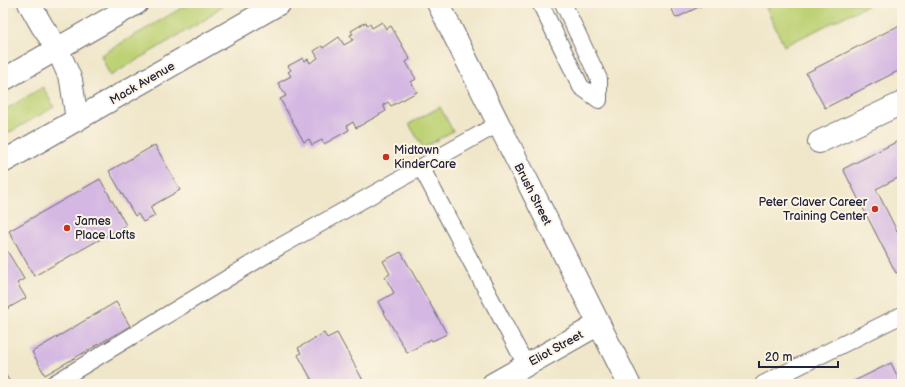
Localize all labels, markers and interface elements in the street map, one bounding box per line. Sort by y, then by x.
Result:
street label: Mack Avenue [107,59,178,108]
place label: Midtown KinderCare [394,143,456,172]
marker: Midtown KinderCare [381,152,391,162]
street label: Brush Street [510,161,555,228]
place label: Peter Claver Career Training Center [759,195,868,224]
marker: Peter Claver Career Training Center [870,204,880,214]
place label: James Place Lofts [75,214,135,243]
marker: James Place Lofts [62,223,72,233]
street label: Eliot Street [526,327,586,369]
scale bar [759,343,838,369]
text: 20 m [765,350,792,365]

